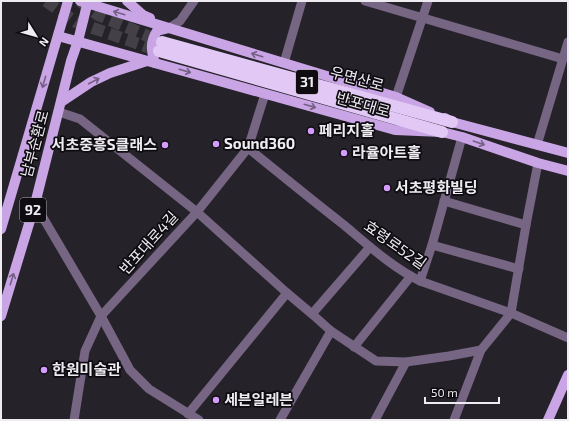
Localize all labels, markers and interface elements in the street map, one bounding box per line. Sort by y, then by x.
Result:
one-way arrow [113,9,126,16]
north arrow [16,16,56,56]
text: N [37,35,52,49]
one-way arrow [251,51,264,58]
street label: 우면산로 [328,62,386,94]
one-way arrow [178,68,191,75]
road number: 31 [296,70,318,94]
one-way arrow [40,76,48,89]
one-way arrow [88,77,100,84]
street label: 반포대로 [334,88,392,120]
one-way arrow [303,103,316,110]
street label: 남부순환로 [16,108,52,179]
place label: 페리지홀 [319,121,374,139]
marker: 페리지홀 [306,126,316,136]
place label: Sound360 [224,134,295,152]
place label: 서초중흥S클래스 [52,135,157,153]
marker: Sound360 [211,139,221,149]
marker: 서초중흥S클래스 [160,140,170,150]
one-way arrow [472,140,485,147]
place label: 라율아트홀 [352,143,421,161]
marker: 라율아트홀 [339,148,349,158]
place label: 서초평화빌딩 [395,178,478,196]
marker: 서초평화빌딩 [382,183,392,193]
road number: 92 [20,198,46,222]
street label: 반포대로4길 [115,207,181,277]
street label: 효령로52길 [361,216,430,272]
one-way arrow [9,272,16,285]
place label: 한원미술관 [52,360,121,378]
marker: 한원미술관 [39,365,49,375]
scale bar [425,379,499,405]
text: 50 m [431,385,458,399]
place label: 세븐일레븐 [224,390,293,408]
marker: 세븐일레븐 [211,395,221,405]

